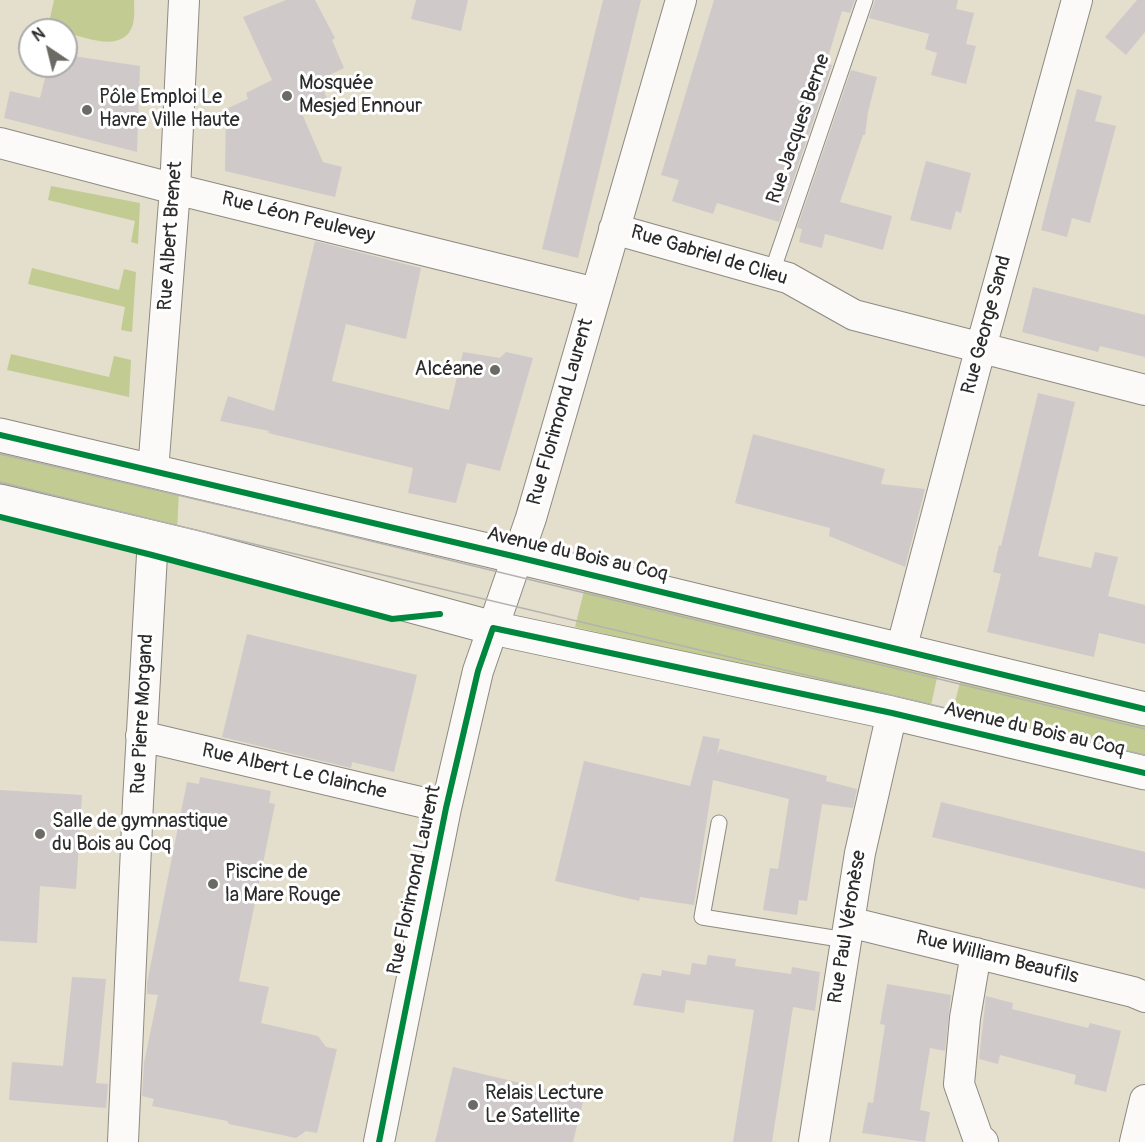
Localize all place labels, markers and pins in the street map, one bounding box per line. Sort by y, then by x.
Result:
place label: Mosquée Mesjed Ennour [299,72,422,119]
place label: Pôle Emploi Le Havre Ville Haute [99,86,240,133]
marker: Mosquée Mesjed Ennour [280,89,294,103]
marker: Pôle Emploi Le Havre Ville Haute [80,103,94,117]
place label: Alcéane [415,358,483,382]
marker: Alcéane [488,363,502,377]
place label: Salle de gymnastique du Bois au Coq [52,810,228,857]
marker: Salle de gymnastique du Bois au Coq [33,827,47,841]
place label: Piscine de la Mare Rouge [225,861,340,908]
marker: Piscine de la Mare Rouge [206,877,220,891]
place label: Relais Lecture Le Satellite [485,1082,603,1129]
marker: Relais Lecture Le Satellite [466,1098,480,1112]

